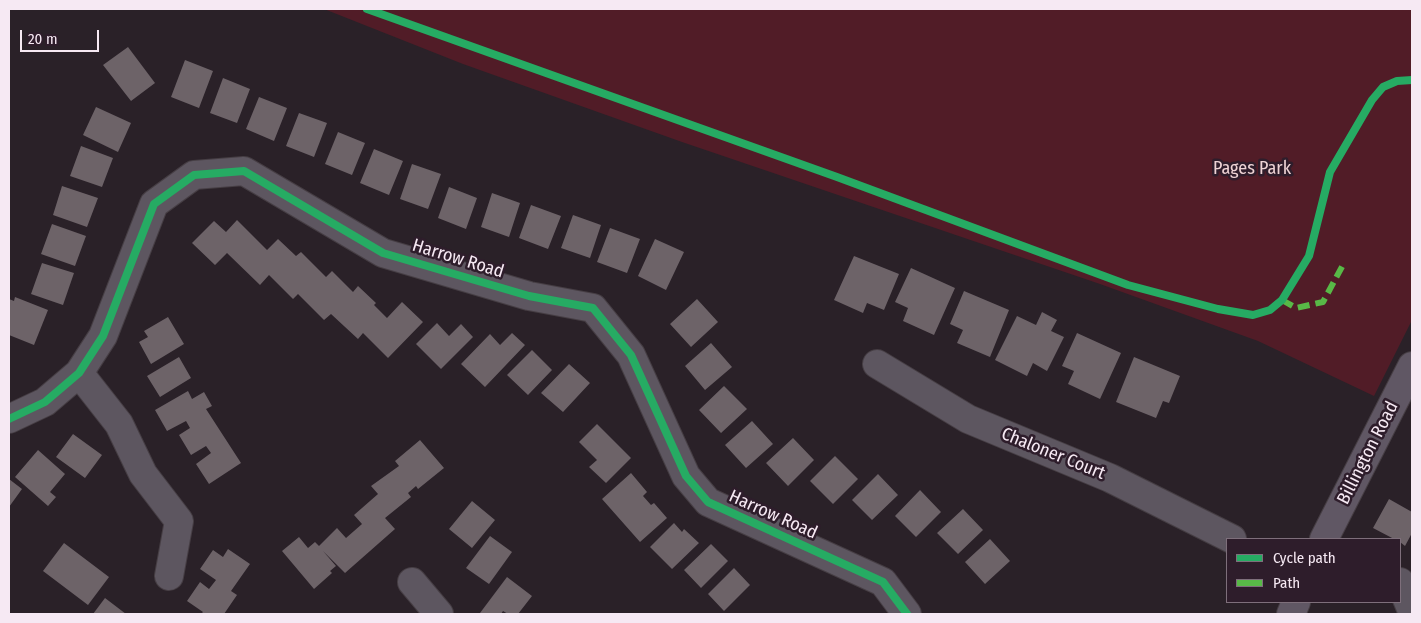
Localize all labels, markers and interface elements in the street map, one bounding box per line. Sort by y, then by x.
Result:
scale bar [22,20,101,52]
text: 20 m [28,30,58,48]
park label: Pages Park [1213,158,1291,180]
street label: Harrow Road [410,235,506,283]
street label: Billington Road [1333,398,1403,508]
street label: Chaloner Court [998,423,1108,485]
street label: Harrow Road [725,486,821,544]
legend [1226,538,1401,603]
text: Cycle path [1273,549,1336,567]
text: Path [1273,574,1300,592]

